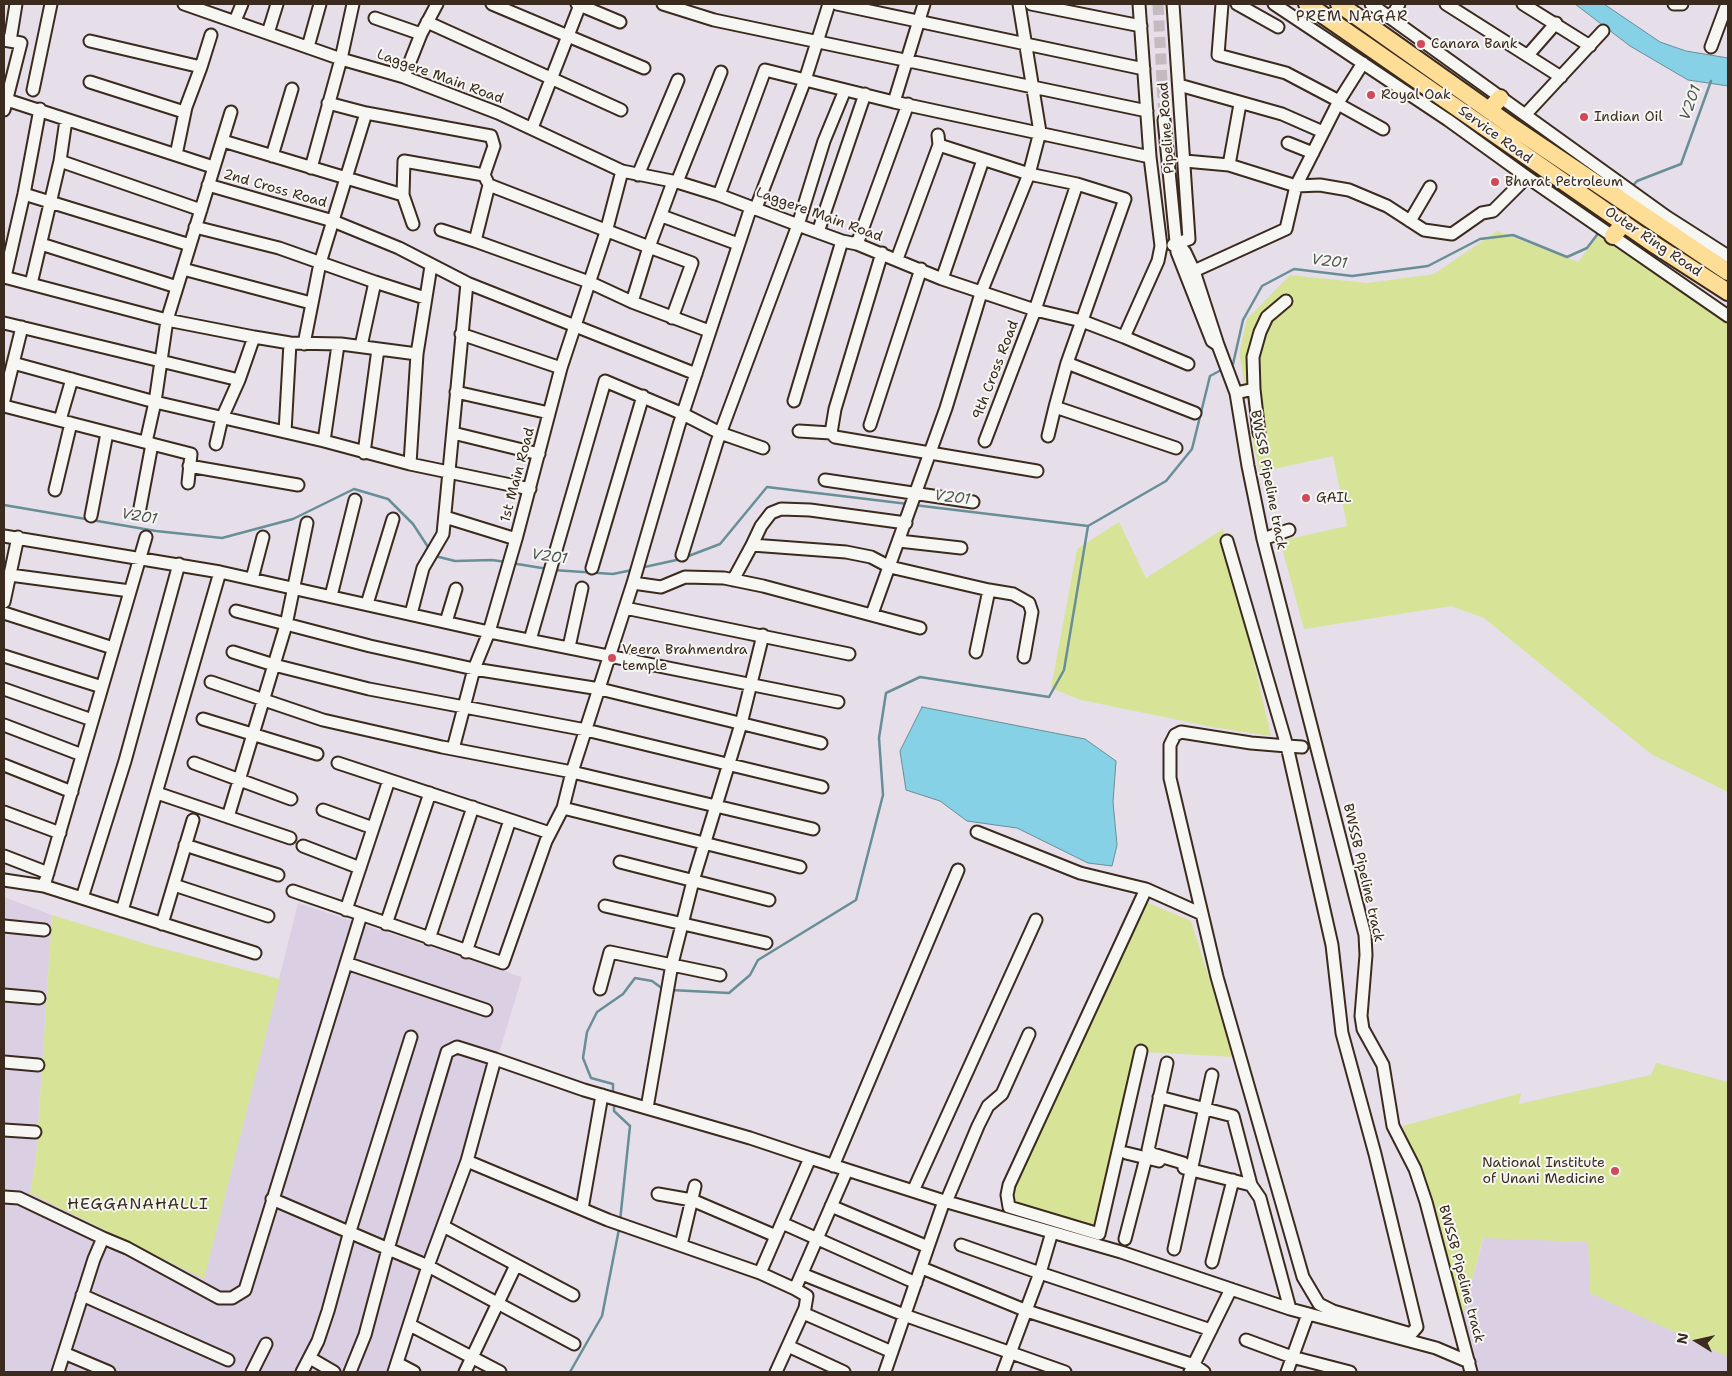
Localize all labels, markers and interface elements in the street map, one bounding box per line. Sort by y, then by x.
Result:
district label: PREM NAGAR [1295,8,1409,26]
place label: Canara Bank [1431,36,1518,52]
marker: Canara Bank [1415,38,1427,50]
street label: Laggere Main Road [374,46,506,108]
street label: Pipeline Road [1155,82,1179,174]
water label: V201 [1676,83,1706,123]
place label: Royal Oak [1381,87,1451,103]
marker: Royal Oak [1365,89,1377,101]
street label: Service Road [1455,102,1535,168]
place label: Indian Oil [1594,109,1663,125]
marker: Indian Oil [1578,111,1590,123]
street label: 2nd Cross Road [221,166,329,212]
place label: Bharat Petroleum [1505,174,1623,190]
marker: Bharat Petroleum [1489,176,1501,188]
street label: Laggere Main Road [753,184,885,246]
street label: Outer Ring Road [1601,203,1705,281]
water label: V201 [1310,251,1348,273]
street label: 9th Cross Road [969,318,1023,422]
street label: BWSSB Pipeline track [1246,409,1290,551]
street label: 1st Main Road [497,426,539,524]
water label: V201 [933,487,971,509]
place label: GAIL [1316,490,1352,506]
marker: GAIL [1300,492,1312,504]
water label: V201 [120,505,158,529]
water label: V201 [530,546,568,568]
place label: Veera Brahmendra temple [622,642,748,674]
marker: Veera Brahmendra temple [606,652,618,664]
street label: BWSSB Pipeline track [1339,802,1387,944]
place label: National Institute of Unani Medicine [1482,1155,1605,1188]
marker: National Institute of Unani Medicine [1609,1165,1621,1177]
district label: HEGGANAHALLI [66,1195,210,1215]
street label: BWSSB Pipeline track [1435,1203,1487,1345]
north arrow [1672,1316,1722,1366]
text: N [1672,1331,1692,1345]

